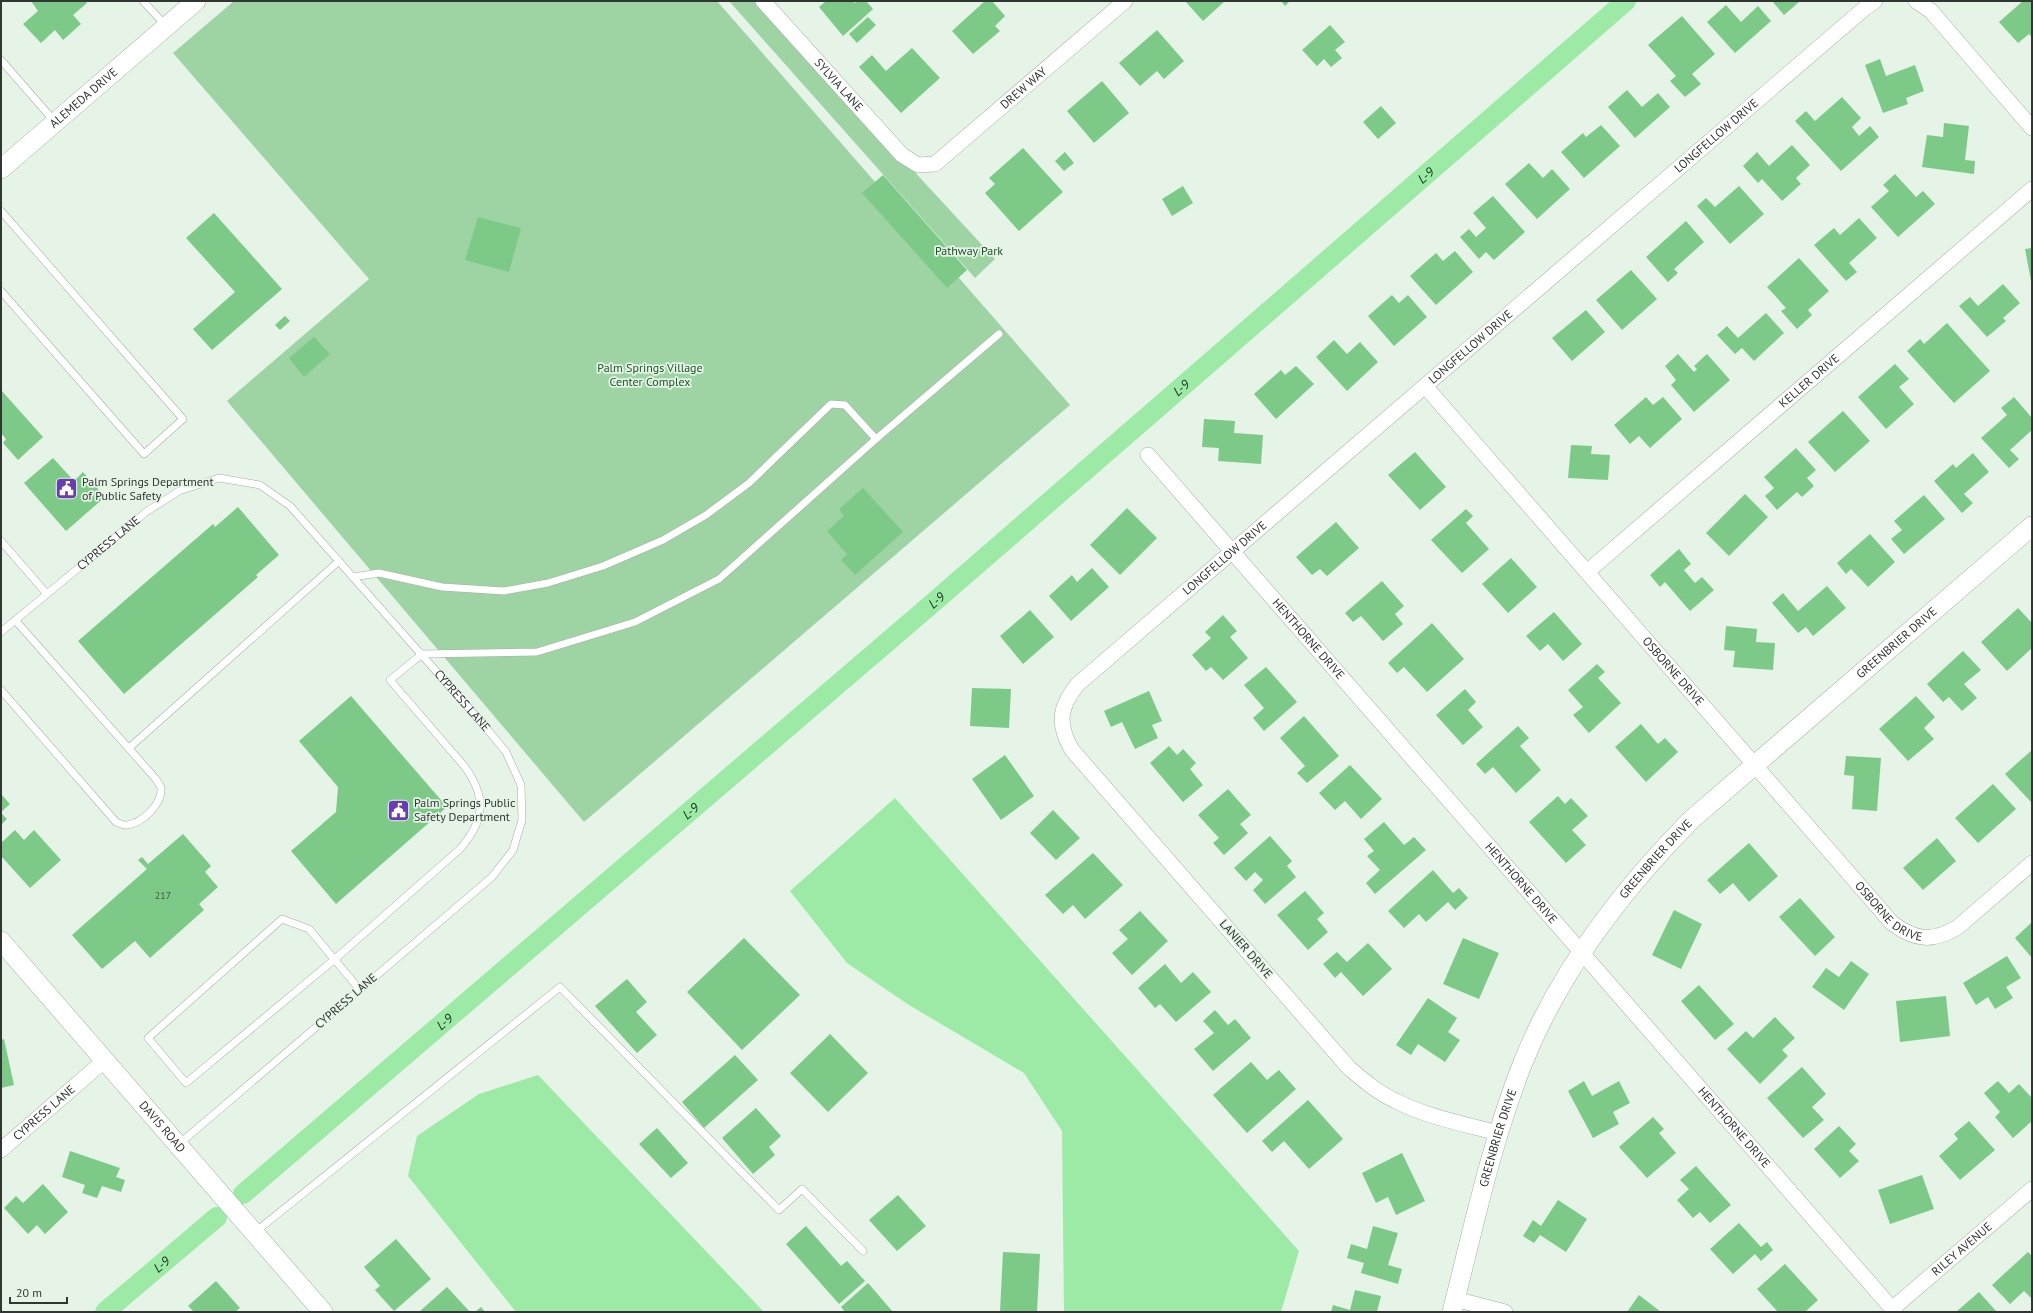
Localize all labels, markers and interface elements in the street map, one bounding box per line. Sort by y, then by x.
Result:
street label: SYLVIA LANE [811,55,867,114]
street label: DREW WAY [997,63,1050,112]
street label: ALEMEDA DRIVE [46,64,120,131]
street label: LONGFELLOW DRIVE [1671,95,1761,176]
water label: L-9 [1414,163,1438,187]
park label: Pathway Park [935,243,1003,258]
street label: LONGFELLOW DRIVE [1425,306,1515,387]
street label: KELLER DRIVE [1776,350,1842,411]
park label: Palm Springs Village Center Complex [597,360,703,389]
water label: L-9 [1169,376,1193,400]
place label: Palm Springs Department of Public Safety [82,474,214,503]
public building icon: Palm Springs Department of Public Safety [53,476,79,502]
street label: CYPRESS LANE [74,512,143,573]
street label: LONGFELLOW DRIVE [1179,517,1269,598]
water label: L-9 [925,588,949,612]
street label: HENTHORNE DRIVE [1269,595,1348,682]
street label: GREENBRIER DRIVE [1853,604,1940,681]
street label: OSBORNE DRIVE [1639,633,1707,708]
street label: CYPRESS LANE [431,666,494,734]
place label: Palm Springs Public Safety Department [414,795,516,824]
public building icon: Palm Springs Public Safety Department [385,797,411,823]
water label: L-9 [679,799,703,823]
street label: GREENBRIER DRIVE [1616,816,1695,901]
street label: HENTHORNE DRIVE [1482,839,1561,926]
street label: OSBORNE DRIVE [1852,878,1924,944]
house number: 217 [155,889,171,902]
street label: LANIER DRIVE [1217,916,1276,981]
street label: CYPRESS LANE [312,970,380,1032]
water label: L-9 [433,1010,457,1034]
street label: CYPRESS LANE [10,1081,78,1143]
street label: HENTHORNE DRIVE [1695,1084,1774,1171]
street label: GREENBRIER DRIVE [1476,1087,1519,1188]
street label: DAVIS ROAD [136,1098,189,1155]
street label: RILEY AVENUE [1928,1219,1995,1279]
water label: L-9 [150,1252,174,1276]
scale bar [10,1279,67,1305]
text: 20 m [16,1285,42,1300]

